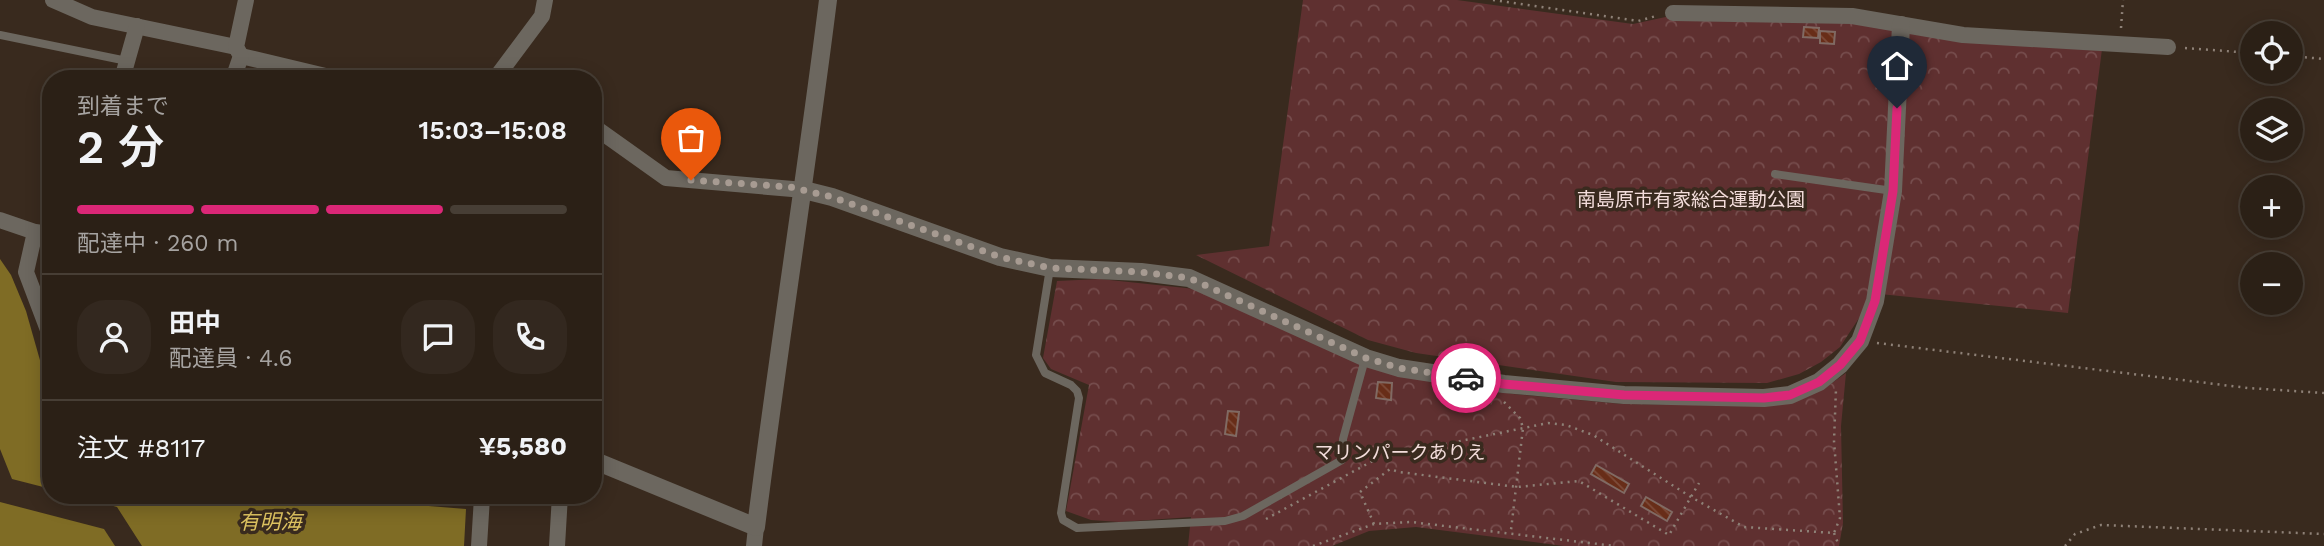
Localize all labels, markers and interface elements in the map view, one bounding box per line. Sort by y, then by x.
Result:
map controls [2240,21,2303,315]
button: locate [2240,21,2303,84]
pin [1867,36,1927,108]
icon: home [1878,47,1916,85]
text: 到着まで [77,93,169,120]
button: layers [2240,98,2303,161]
pin [661,108,721,180]
text: 15:03–15:08 [419,115,567,145]
icon: bag [672,119,710,157]
text: 2 分 [77,120,164,174]
button: + [2240,175,2303,238]
park label: 南島原市有家総合運動公園 [1577,188,1805,211]
text: 配達中 · 260 m [77,230,238,257]
button: − [2240,252,2303,315]
button: person [77,300,151,374]
button: chat [401,300,475,374]
button: phone [493,300,567,374]
text: 田中 [169,308,221,338]
courier [1431,343,1501,413]
text: 配達員 · 4.6 [169,345,292,372]
icon: car [1447,359,1485,397]
text: ¥5,580 [479,431,567,461]
text: 注文 #8117 [77,433,205,463]
park label: マリンパークありえ [1314,441,1486,464]
water label: 有明海 [239,509,304,534]

